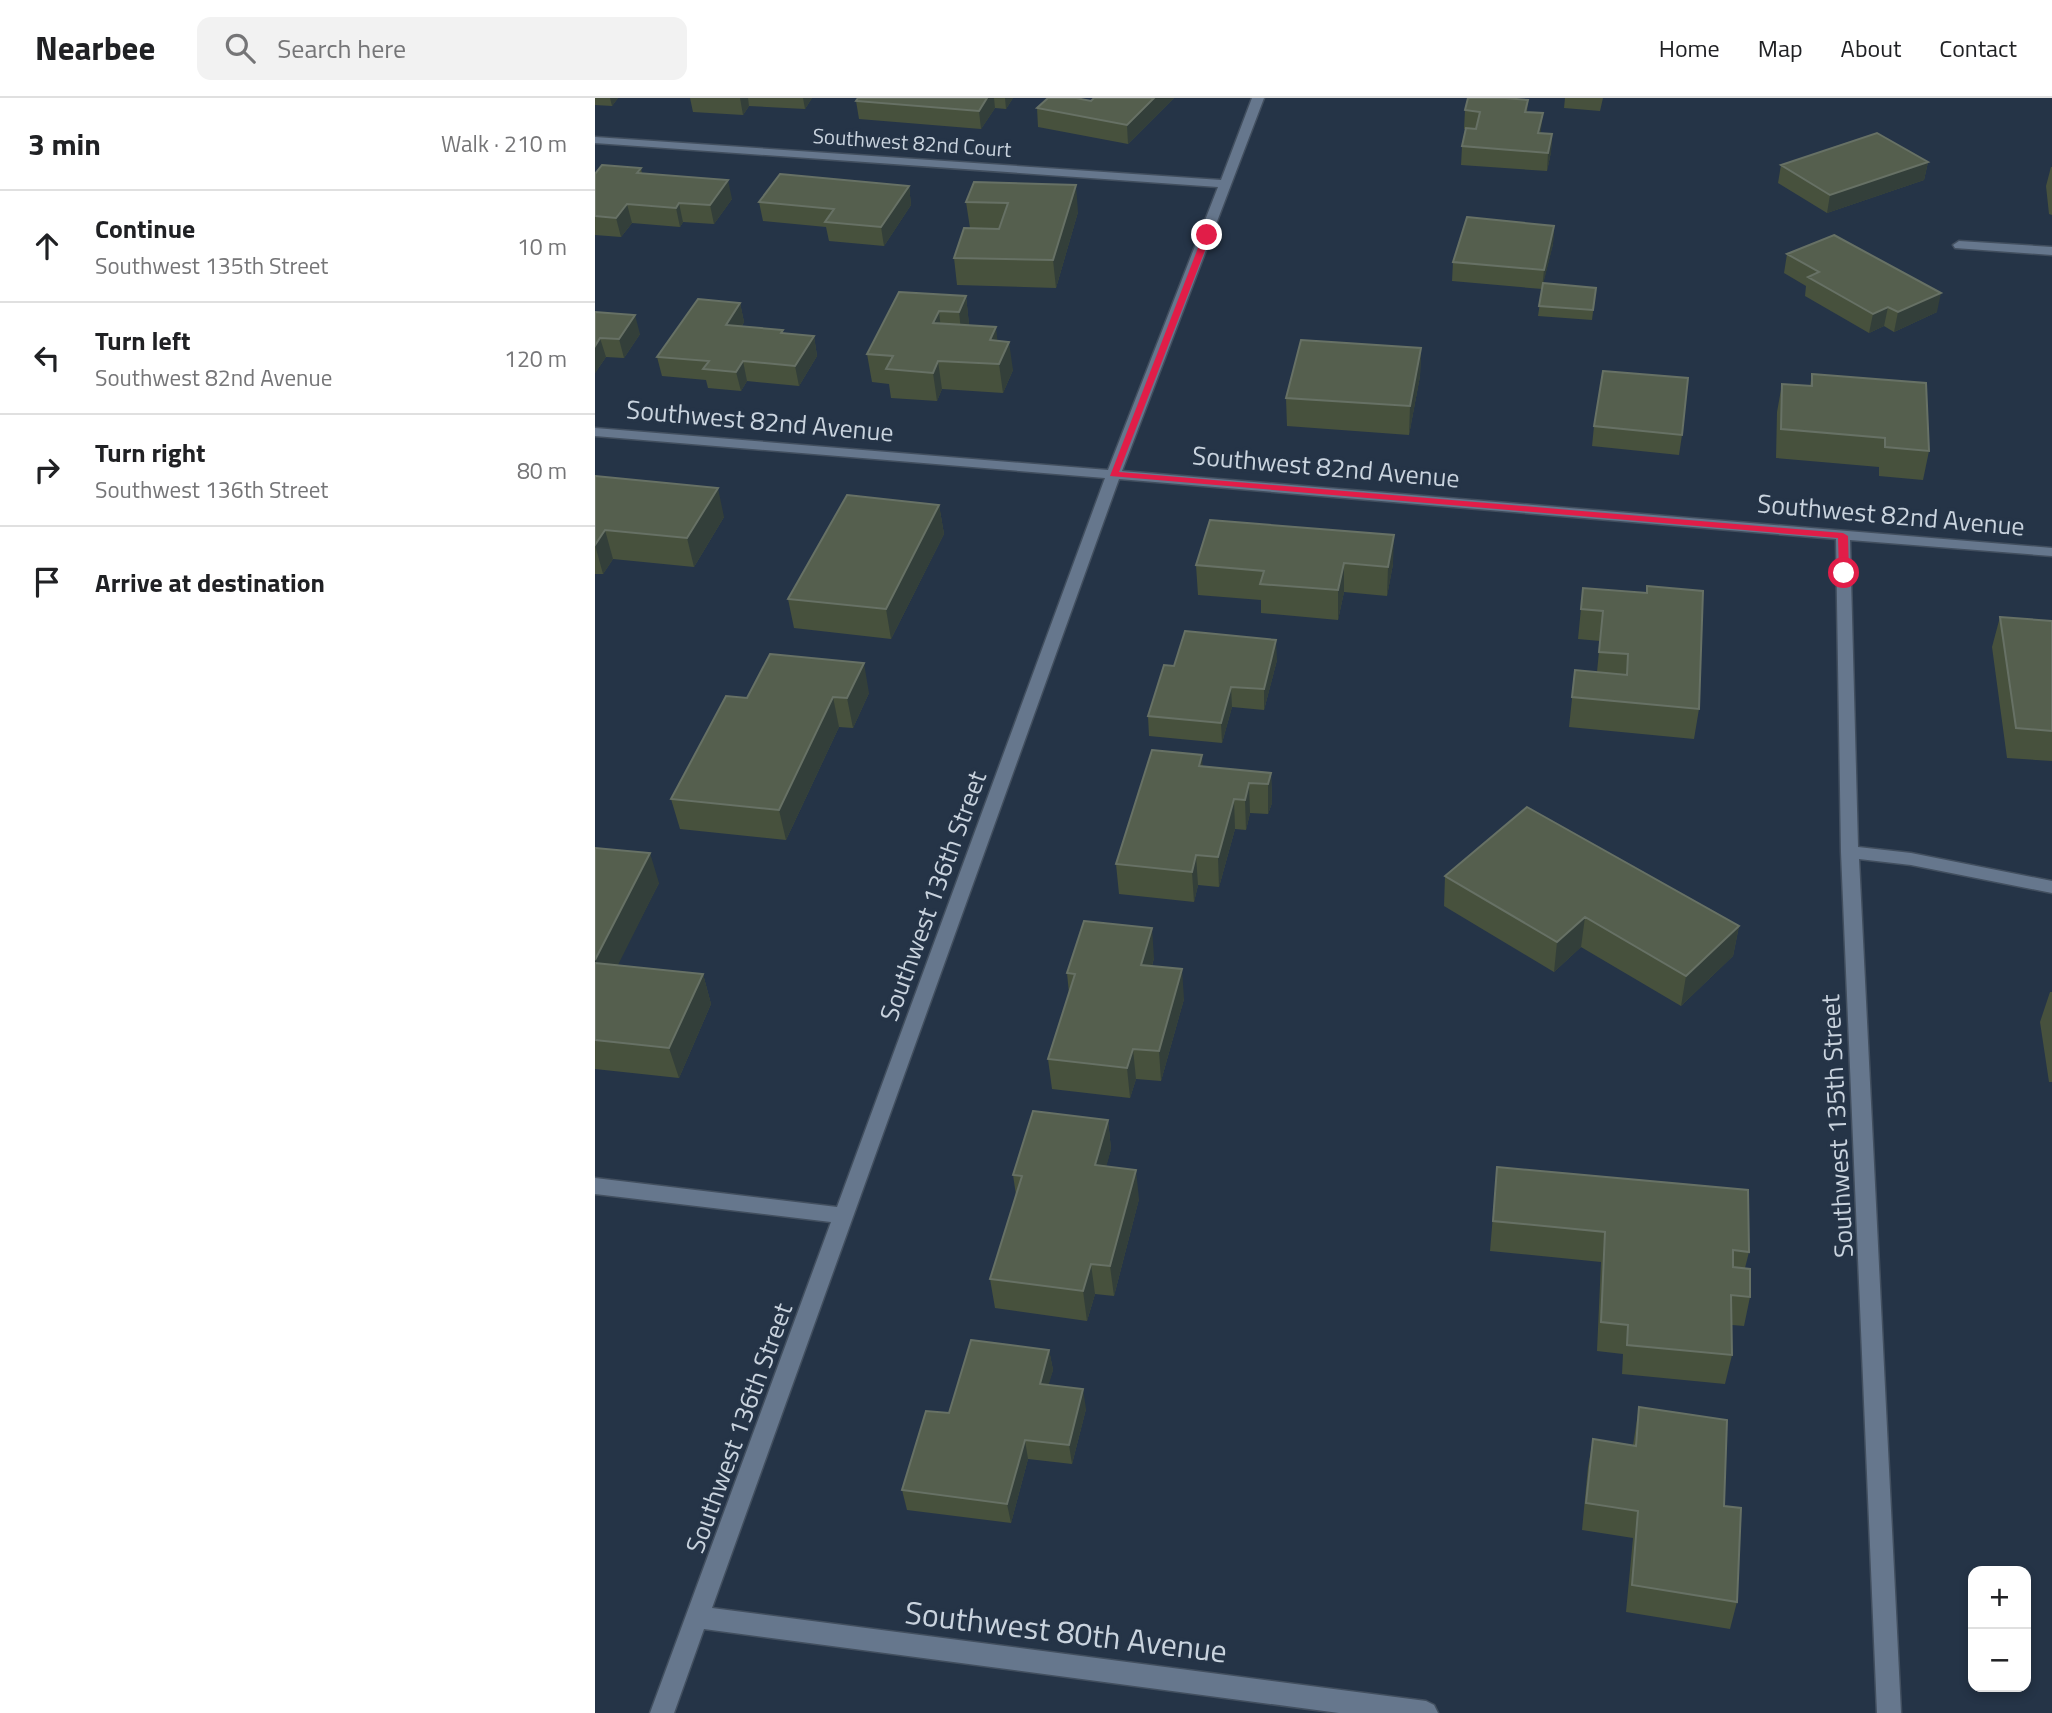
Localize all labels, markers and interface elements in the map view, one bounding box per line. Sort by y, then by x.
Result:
search box [197,17,687,80]
text: Nearbee [35,23,155,73]
icon: search [221,29,259,67]
text: Search here [277,29,406,68]
text: Home [1659,30,1720,66]
text: Map [1758,30,1803,66]
text: About [1841,30,1901,66]
text: Contact [1939,30,2017,66]
street label: Southwest 82nd Court [812,119,1013,165]
text: 3 min [28,121,101,167]
text: Walk · 210 m [441,126,567,161]
text: Continue [95,209,195,248]
route end [1191,219,1222,250]
icon: ahead [28,227,66,265]
text: 10 m [517,229,567,264]
text: Southwest 135th Street [95,248,328,283]
text: Turn left [95,321,190,360]
icon: left [28,339,66,377]
text: 120 m [504,341,567,376]
text: Southwest 82nd Avenue [95,360,332,395]
street label: Southwest 82nd Avenue [625,389,895,452]
text: Turn right [95,433,206,472]
street label: Southwest 82nd Avenue [1191,435,1461,498]
icon: right [28,451,66,489]
text: 80 m [517,453,567,488]
text: Southwest 136th Street [95,472,328,507]
street label: Southwest 82nd Avenue [1756,483,2026,546]
route start [1828,557,1859,588]
icon: arrive [28,563,66,601]
text: Arrive at destination [95,563,325,602]
street label: Southwest 136th Street [869,765,996,1026]
street label: Southwest 135th Street [1810,993,1863,1259]
street label: Southwest 136th Street [675,1297,802,1558]
map controls [1968,1566,2031,1692]
button: + [1968,1566,2031,1629]
street label: Southwest 80th Avenue [902,1587,1230,1675]
button: − [1968,1629,2031,1692]

